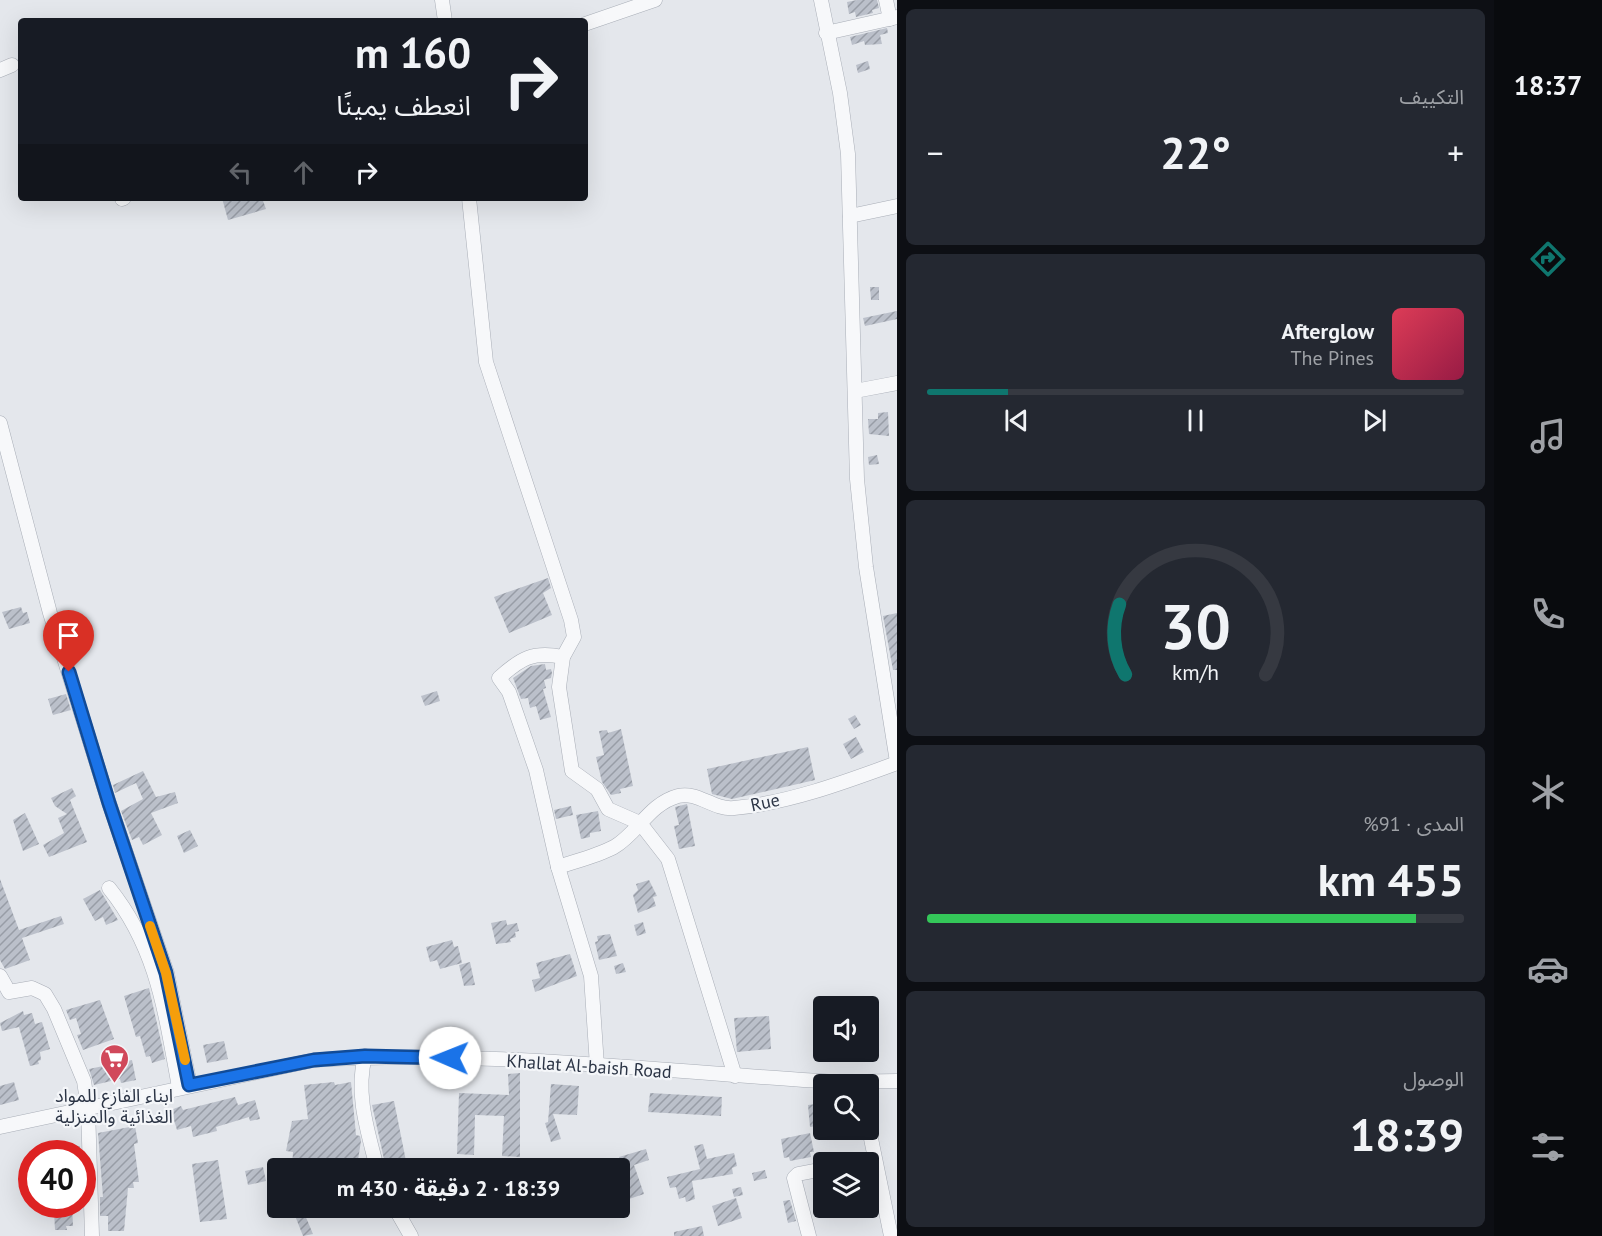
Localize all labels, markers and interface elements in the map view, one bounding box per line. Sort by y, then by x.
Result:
text: 160 m [355,25,471,80]
icon: right [492,42,570,120]
text: 18:37 [1514,68,1582,102]
text: التكييف [1400,84,1464,110]
text: انعطف يمينًا [336,88,471,122]
text: 22° [1160,123,1231,181]
text: − [927,131,944,174]
text: + [1447,131,1464,174]
icon: left [224,156,257,189]
icon: ahead [287,156,320,189]
icon: right [350,156,383,189]
icon: directions [1527,238,1569,280]
text: Afterglow [1282,317,1374,345]
text: The Pines [1290,345,1374,371]
icon: previous [1000,404,1033,437]
icon: pause [1179,404,1212,437]
icon: next [1358,404,1391,437]
icon: music [1527,415,1569,457]
text: 30 [1160,585,1231,666]
icon: phone [1527,593,1569,635]
pin [43,610,94,672]
icon: arrive [52,619,85,652]
text: km/h [1172,658,1219,686]
icon: climate [1527,771,1569,813]
street label: Rue [748,788,782,816]
text: المدى · 91% [1363,811,1464,837]
text: 455 km [1318,850,1464,908]
icon: car [1527,948,1569,990]
map controls [813,996,879,1218]
button: sound [813,996,879,1062]
position arrow [418,1026,482,1090]
supermarket icon: ابناء الفازع للمواد الغذائية والمنزلية [98,1042,130,1084]
street label: Khallat Al-baish Road [506,1049,672,1083]
text: الوصول [1403,1066,1464,1092]
button: search [813,1074,879,1140]
place label: ابناء الفازع للمواد الغذائية والمنزلية [55,1084,173,1128]
text: 18:39 [1350,1105,1464,1163]
icon: filters [1527,1126,1569,1168]
speed limit sign: 40 [18,1140,96,1218]
button: layers [813,1152,879,1218]
text: 18:39 · 2 دقيقة · 430 m [337,1174,560,1202]

